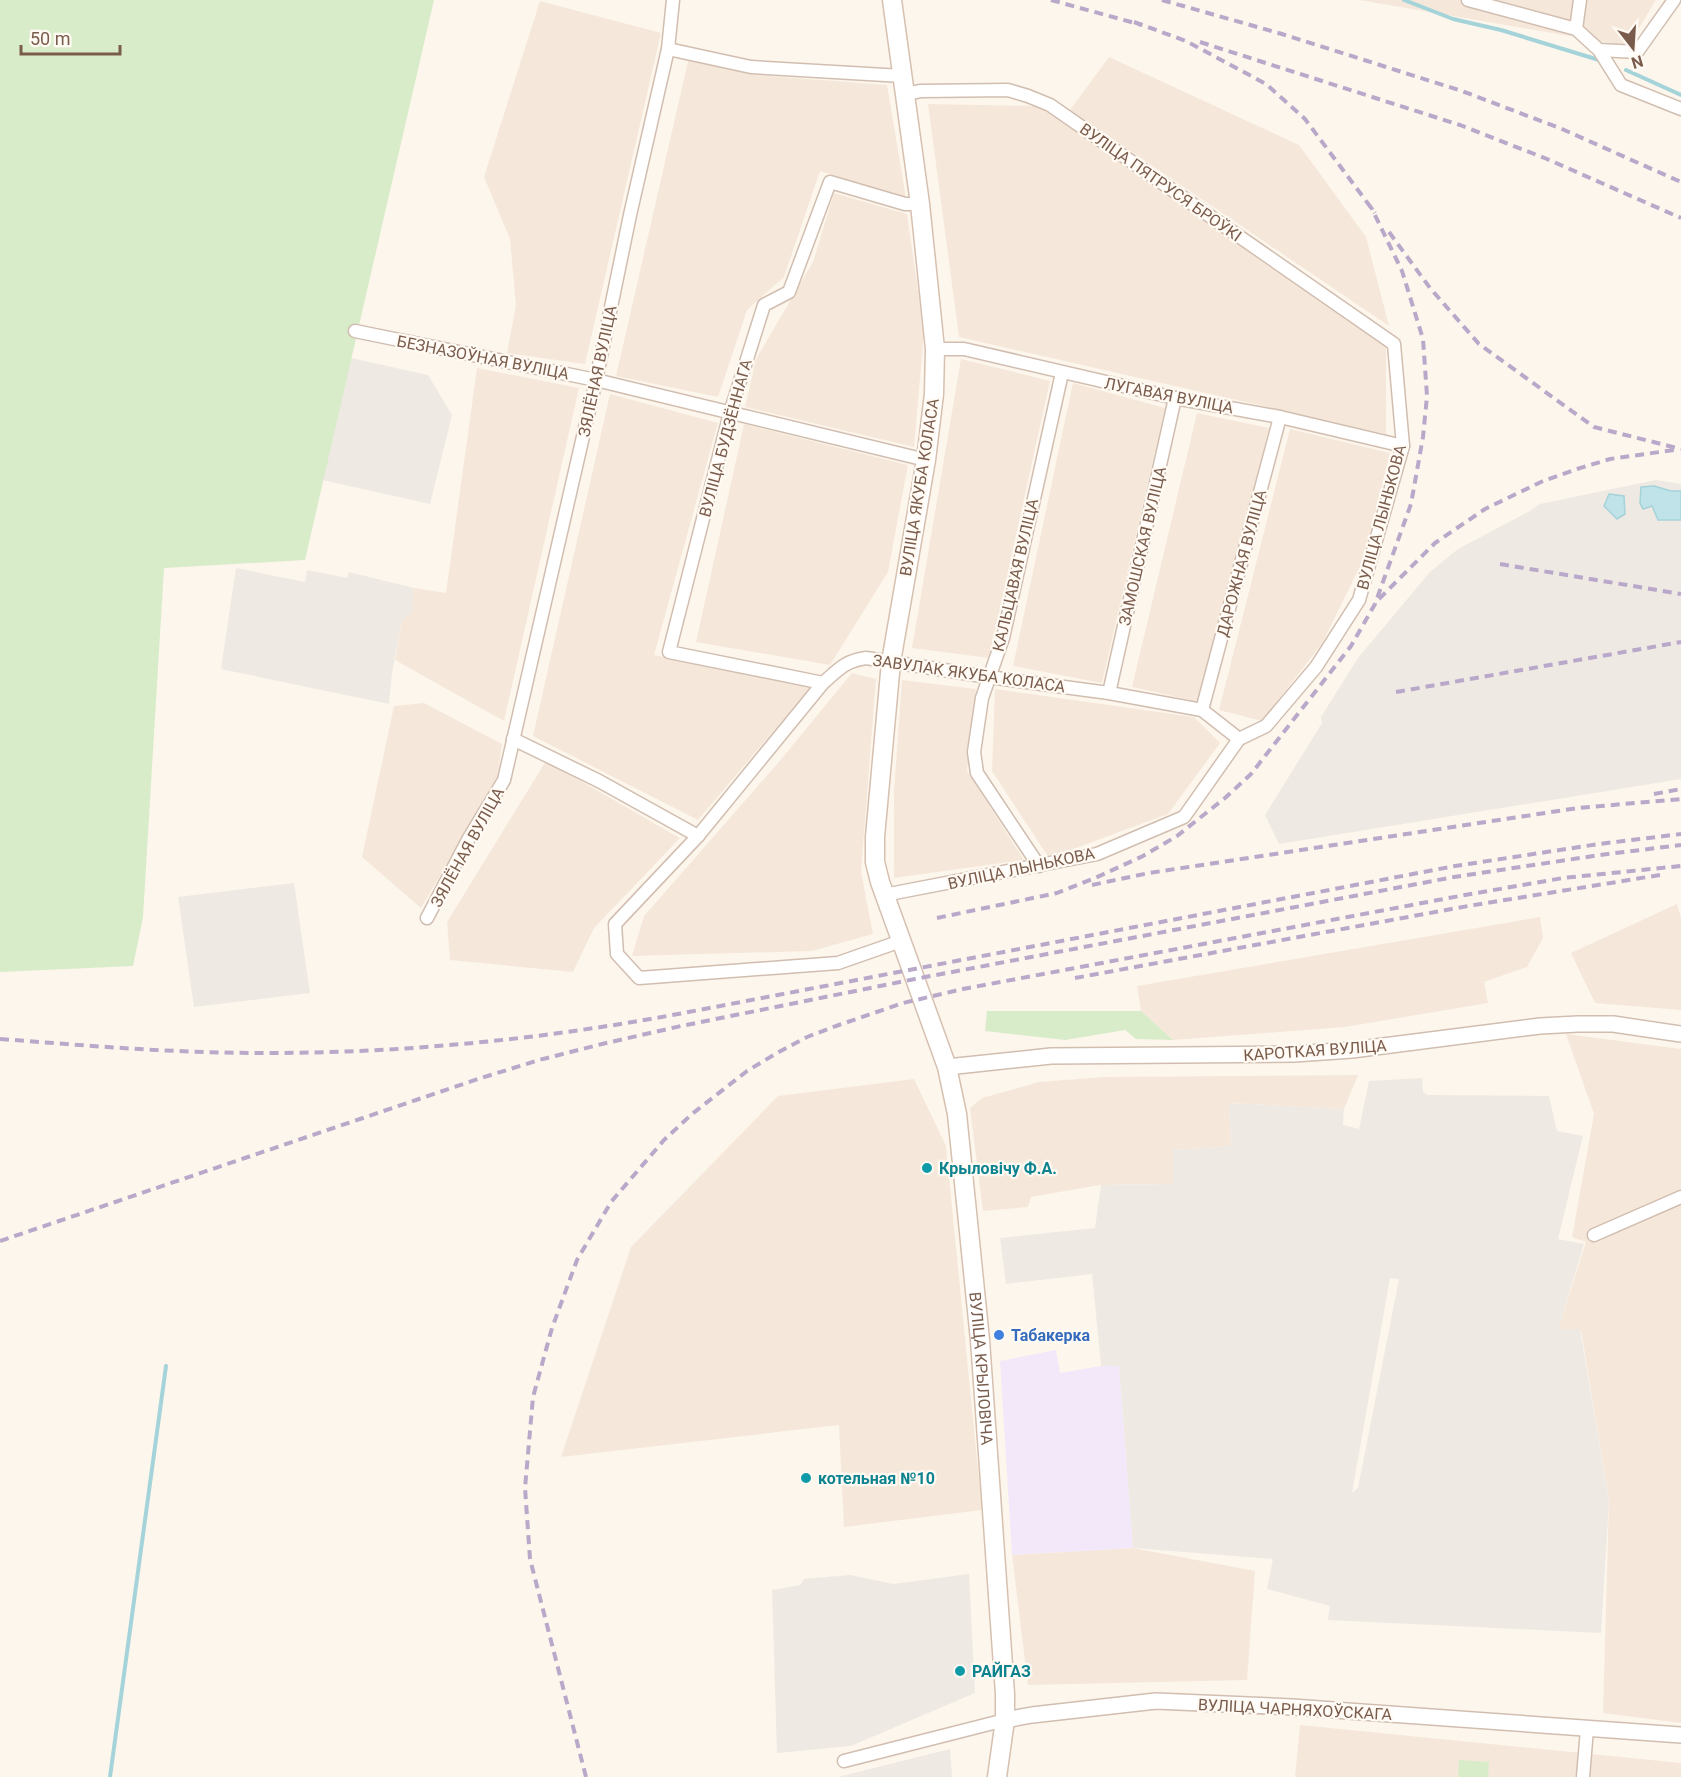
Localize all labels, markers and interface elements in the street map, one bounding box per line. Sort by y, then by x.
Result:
scale bar [21,18,120,56]
north arrow [1603,18,1663,78]
text: 50 m [30,28,70,49]
text: N [1629,51,1645,73]
street label: ВУЛІЦА ПЯТРУСЯ БРОЎКІ [1076,119,1245,246]
street label: ЗЯЛЁНАЯ ВУЛІЦА [574,303,621,438]
street label: БЕЗНАЗОЎНАЯ ВУЛІЦА [395,331,571,384]
street label: ВУЛІЦА БУДЗЁННАГА [695,357,756,519]
street label: ЛУГАВАЯ ВУЛІЦА [1103,374,1236,417]
street label: ВУЛІЦА ЯКУБА КОЛАСА [896,396,943,577]
street label: ВУЛІЦА ЛЫНЬКОВА [1353,442,1410,592]
street label: ЗАМОШСКАЯ ВУЛІЦА [1115,464,1170,628]
street label: ДАРОЖНАЯ ВУЛІЦА [1213,487,1270,639]
street label: КАЛЬЦАВАЯ ВУЛІЦА [989,496,1042,654]
street label: ЗАВУЛАК ЯКУБА КОЛАСА [871,651,1067,696]
street label: ЗЯЛЁНАЯ ВУЛІЦА [427,784,508,910]
street label: ВУЛІЦА ЛЫНЬКОВА [946,844,1097,893]
street label: КАРОТКАЯ ВУЛІЦА [1243,1036,1388,1065]
place label: Крыловічу Ф.А. [939,1159,1057,1178]
marker: Крыловічу Ф.А. [920,1161,934,1175]
street label: ВУЛІЦА КРЫЛОВІЧА [965,1291,996,1446]
place label: Табакерка [1011,1326,1091,1345]
marker: Табакерка [992,1328,1006,1342]
place label: котельная №10 [818,1469,935,1488]
marker: котельная №10 [799,1471,813,1485]
place label: РАЙГАЗ [972,1661,1031,1681]
marker: РАЙГАЗ [953,1664,967,1678]
street label: ВУЛІЦА ЧАРНЯХОЎСКАГА [1197,1695,1393,1724]

